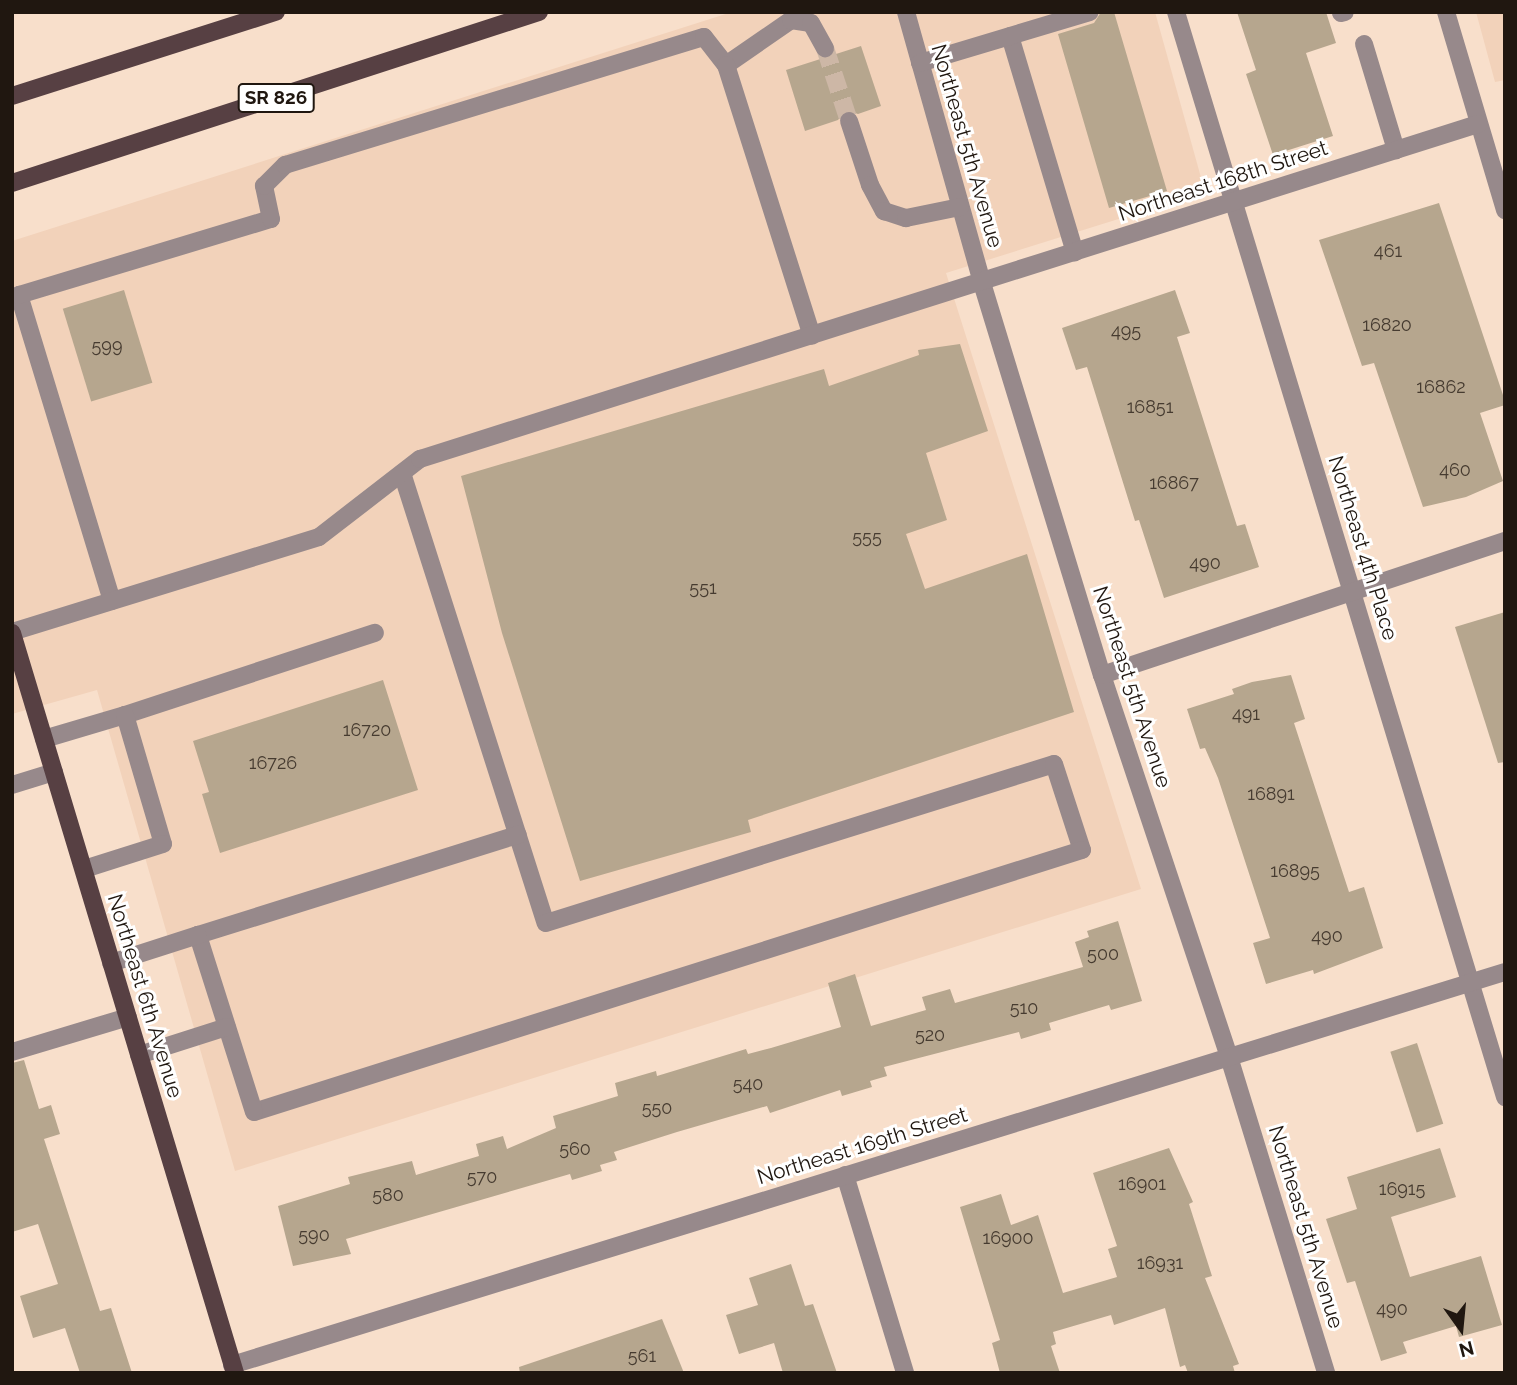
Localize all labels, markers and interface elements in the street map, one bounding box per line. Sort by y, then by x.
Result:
street label: Northeast 5th Avenue [926,41,1008,251]
road number: SR 826 [238,82,314,114]
street label: Northeast 168th Street [1115,135,1331,227]
house number: 461 [1374,240,1402,262]
house number: 16820 [1362,314,1412,336]
house number: 495 [1111,320,1141,342]
house number: 599 [92,335,122,357]
house number: 16862 [1416,376,1466,398]
house number: 16851 [1127,396,1173,418]
street label: Northeast 4th Place [1323,453,1403,643]
house number: 460 [1439,459,1471,481]
house number: 16867 [1149,472,1199,494]
house number: 555 [852,526,882,548]
house number: 490 [1189,552,1221,574]
house number: 551 [689,577,717,599]
street label: Northeast 5th Avenue [1087,583,1177,791]
house number: 491 [1232,703,1260,725]
house number: 16720 [343,719,391,741]
house number: 16726 [249,752,297,774]
house number: 16891 [1247,783,1295,805]
house number: 16895 [1270,860,1320,882]
street label: Northeast 6th Avenue [102,891,188,1101]
house number: 490 [1311,925,1343,947]
house number: 500 [1087,943,1119,965]
house number: 510 [1010,997,1038,1019]
house number: 520 [915,1024,945,1046]
house number: 540 [733,1073,763,1095]
house number: 550 [642,1097,672,1119]
street label: Northeast 169th Street [754,1102,970,1190]
street label: Northeast 5th Avenue [1263,1122,1349,1332]
house number: 560 [559,1138,591,1160]
house number: 570 [467,1166,497,1188]
house number: 16901 [1118,1173,1166,1195]
house number: 16915 [1379,1178,1425,1200]
house number: 580 [372,1184,404,1206]
house number: 590 [298,1224,330,1246]
house number: 16900 [982,1227,1034,1249]
house number: 16931 [1137,1252,1183,1274]
north arrow [1426,1294,1496,1364]
house number: 490 [1376,1298,1408,1320]
text: N [1457,1337,1476,1362]
house number: 561 [628,1345,656,1367]

